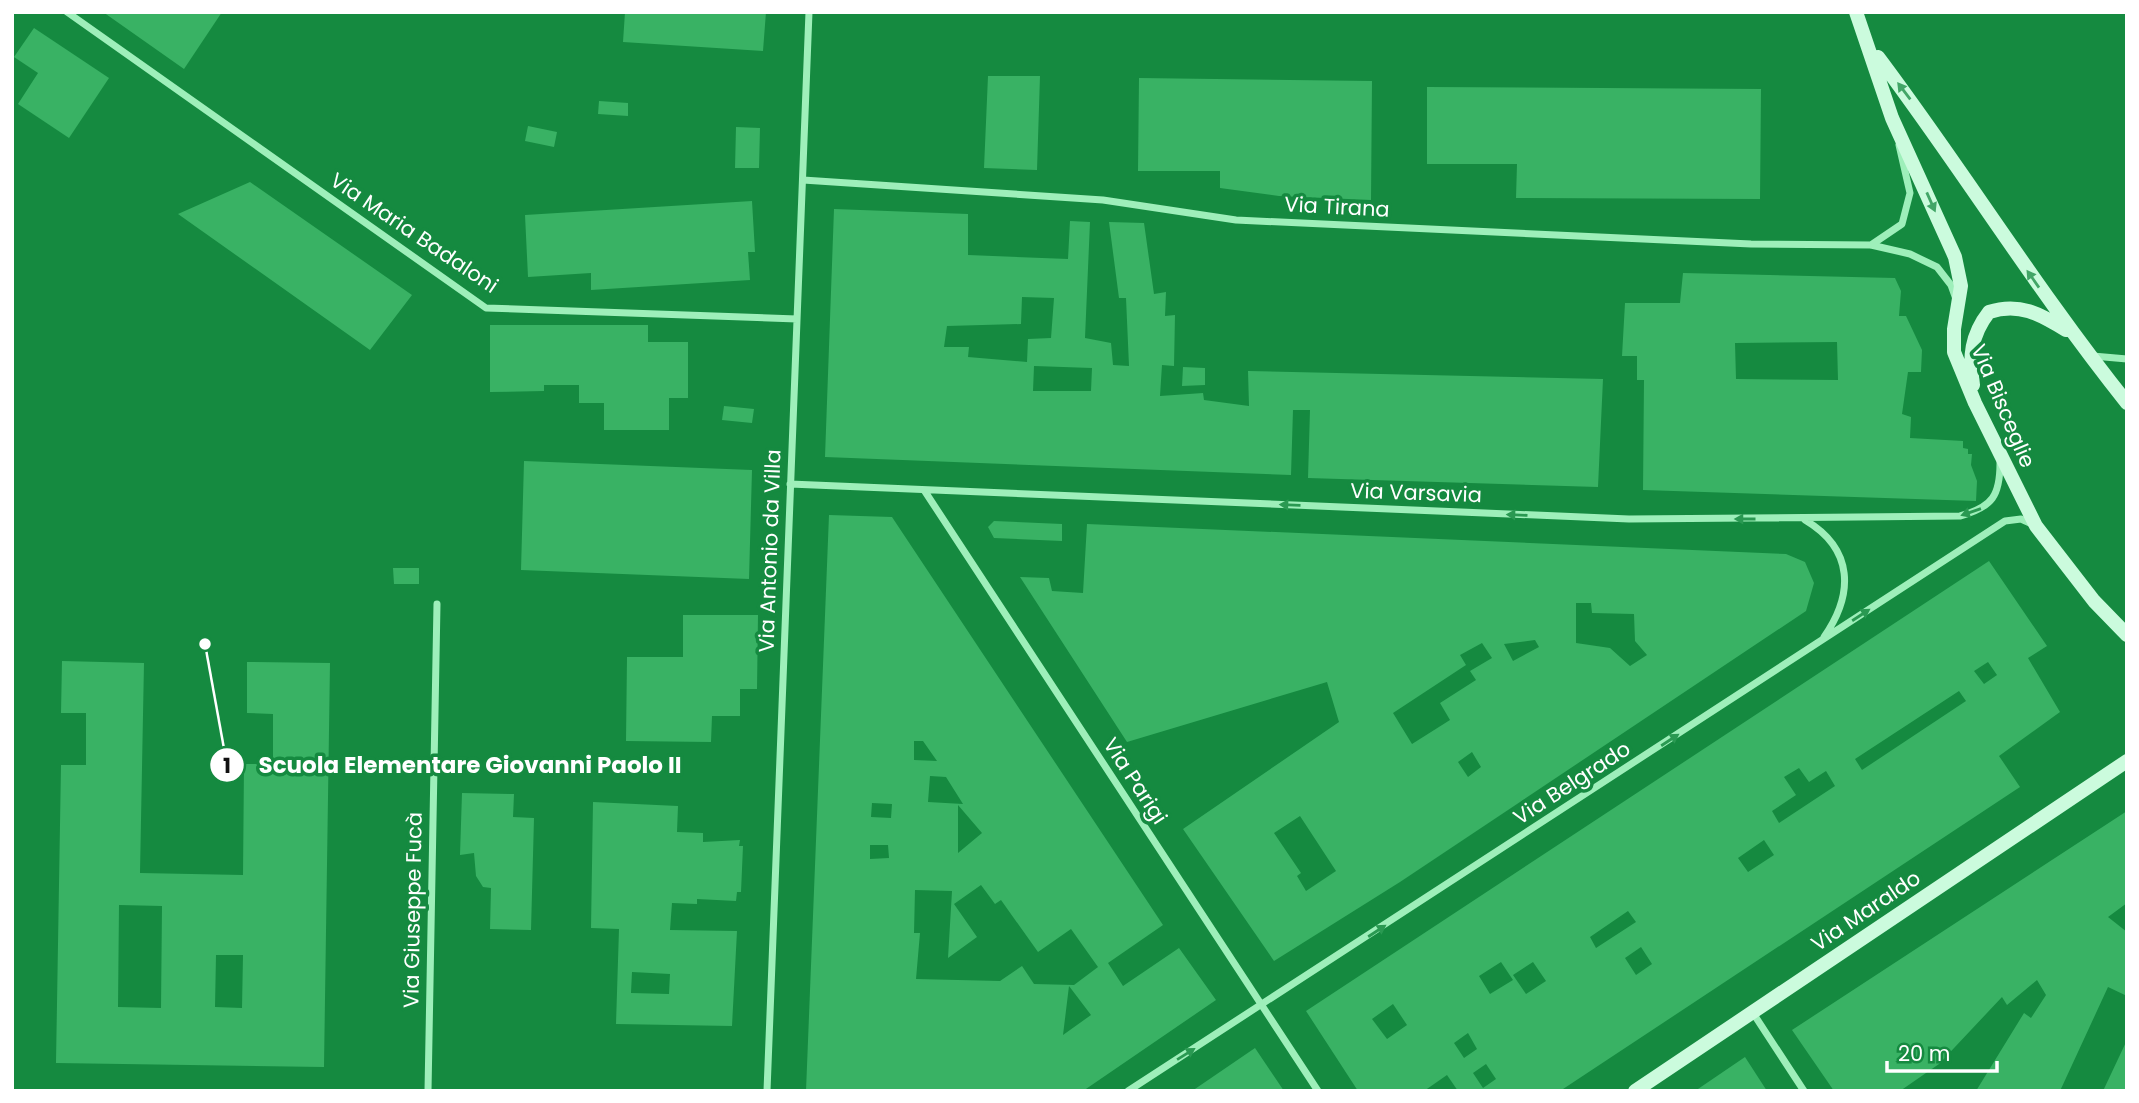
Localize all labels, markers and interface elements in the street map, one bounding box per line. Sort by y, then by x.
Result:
one-way arrow [1897,82,1911,101]
street label: Via Maria Badaloni [325,166,504,300]
street label: Via Tirana [1284,189,1390,224]
one-way arrow [1925,192,1937,212]
one-way arrow [2026,270,2040,288]
street label: Via Bisceglie [1964,340,2042,472]
street label: Via Antonio da Villa [751,449,788,653]
street label: Via Varsavia [1350,476,1482,509]
one-way arrow [1279,500,1301,511]
one-way arrow [1961,507,1982,518]
one-way arrow [1506,509,1528,520]
one-way arrow [1733,513,1755,525]
one-way arrow [1852,608,1870,622]
street label: Via Parigi [1097,732,1174,830]
one-way arrow [1661,733,1680,746]
street label: Via Belgrado [1508,734,1636,831]
callout: Scuola Elementare Giovanni Paolo II [209,743,695,787]
text: Scuola Elementare Giovanni Paolo II [259,749,681,781]
text: 1 [223,751,231,780]
street label: Via Giuseppe Fucà [396,812,429,1008]
street label: Via Maraldo [1805,863,1926,958]
one-way arrow [1368,925,1387,938]
scale bar [1887,1030,1997,1074]
text: 20 m [1898,1039,1951,1068]
one-way arrow [1177,1048,1196,1061]

